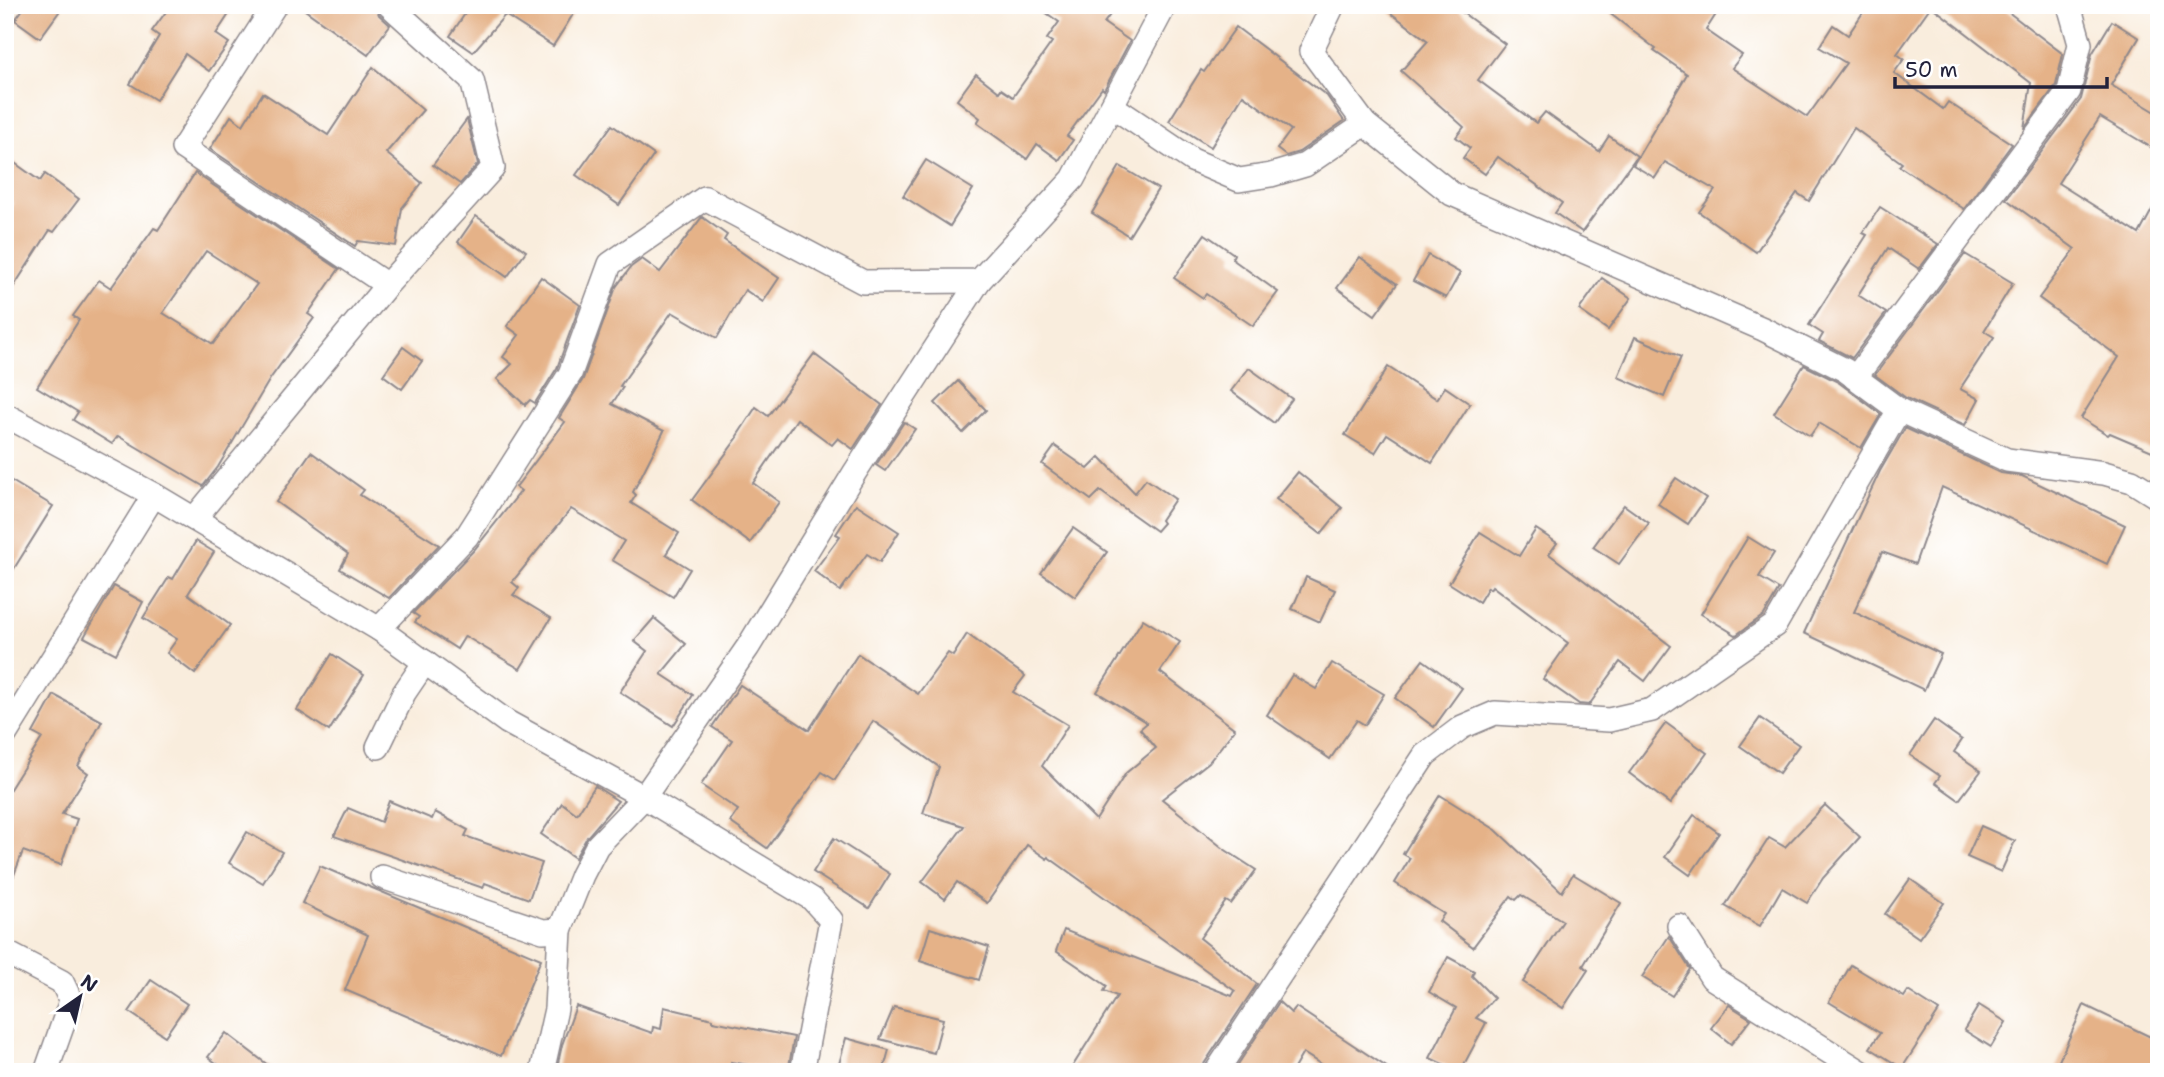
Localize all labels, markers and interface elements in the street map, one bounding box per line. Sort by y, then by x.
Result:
scale bar [1895,46,2106,90]
text: 50 m [1905,56,1958,84]
north arrow [46,962,116,1032]
text: N [76,969,102,998]

